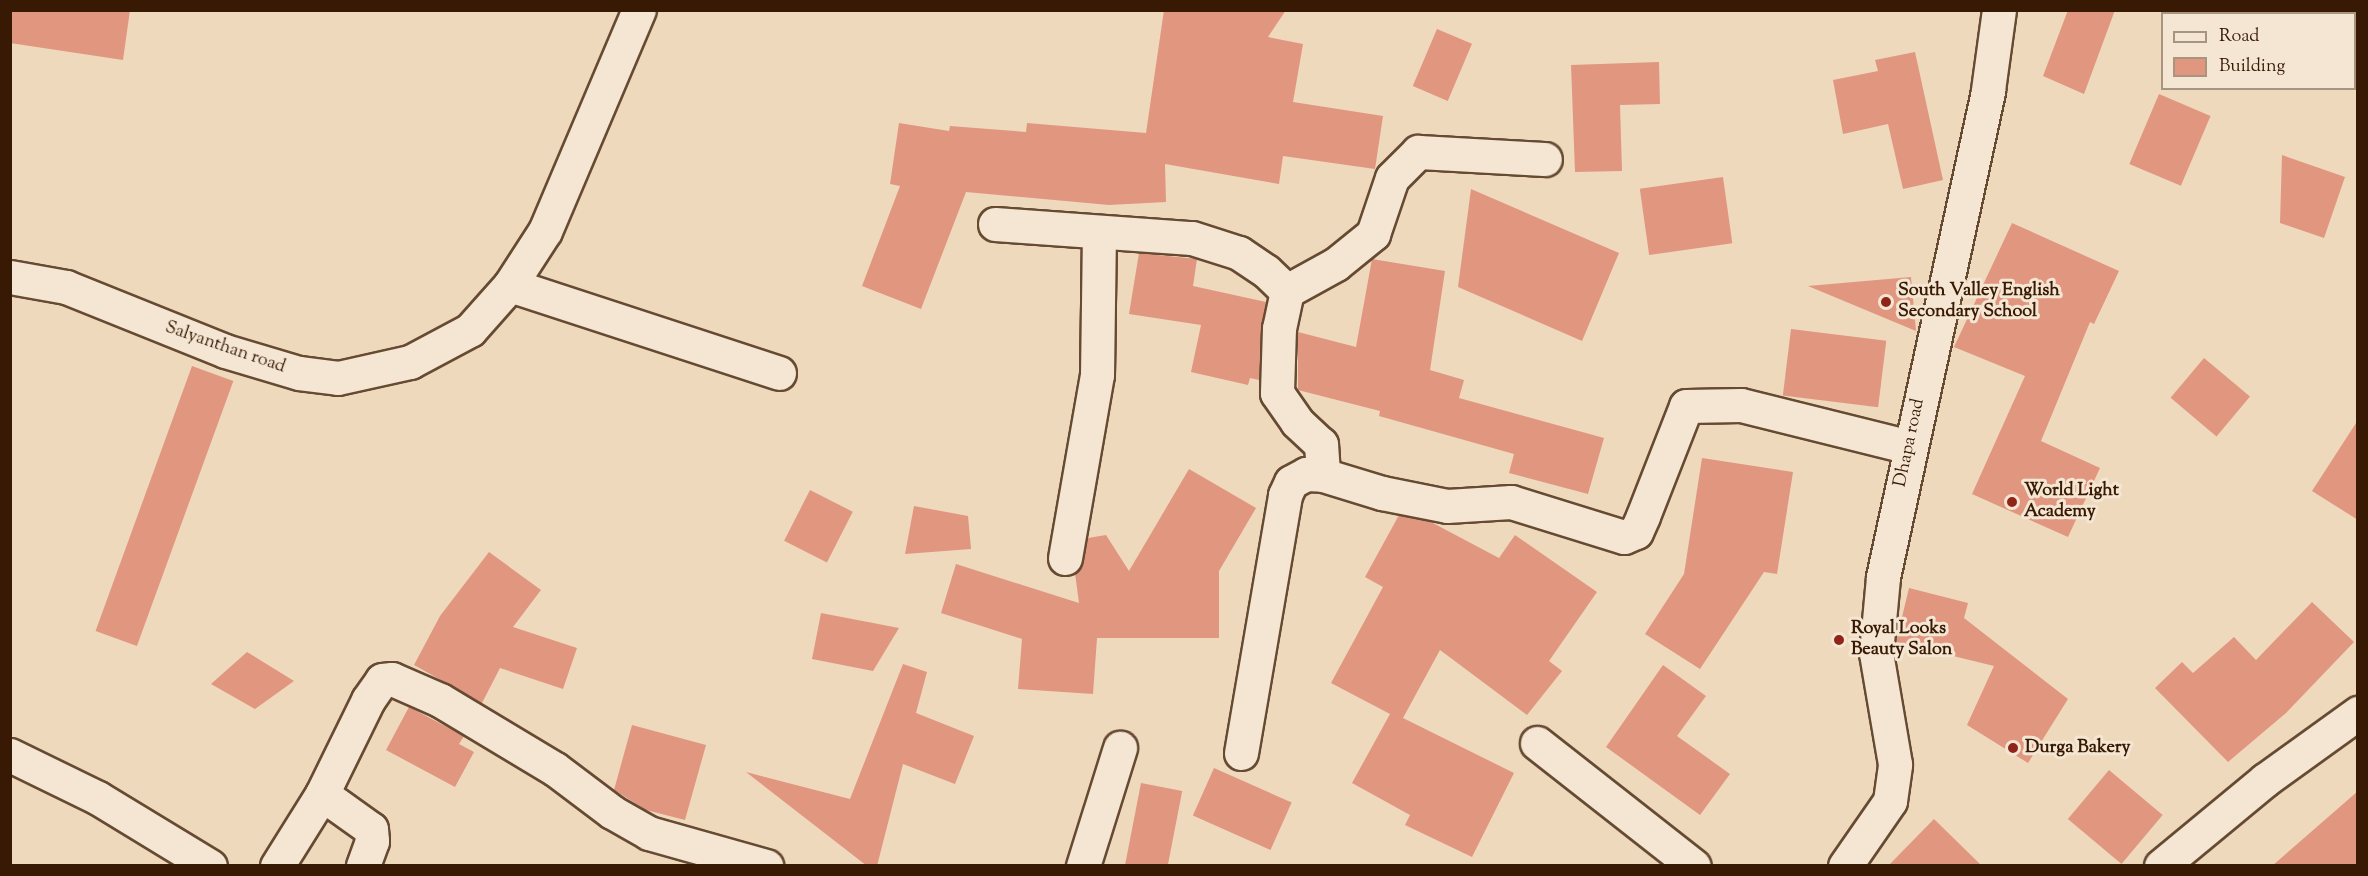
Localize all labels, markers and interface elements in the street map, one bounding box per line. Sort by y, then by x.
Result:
legend [2161,12,2356,90]
text: Road [2219,24,2259,50]
text: Building [2219,54,2285,80]
place label: South Valley English Secondary School [1898,281,2060,324]
marker: South Valley English Secondary School [1879,295,1893,309]
street label: Salyanthan road [162,317,288,379]
street label: Dhapa road [1890,397,1930,489]
place label: World Light Academy [2024,481,2119,524]
marker: World Light Academy [2005,495,2019,509]
place label: Royal Looks Beauty Salon [1851,619,1952,662]
marker: Royal Looks Beauty Salon [1832,633,1846,647]
place label: Durga Bakery [2025,737,2130,759]
marker: Durga Bakery [2006,741,2020,755]

